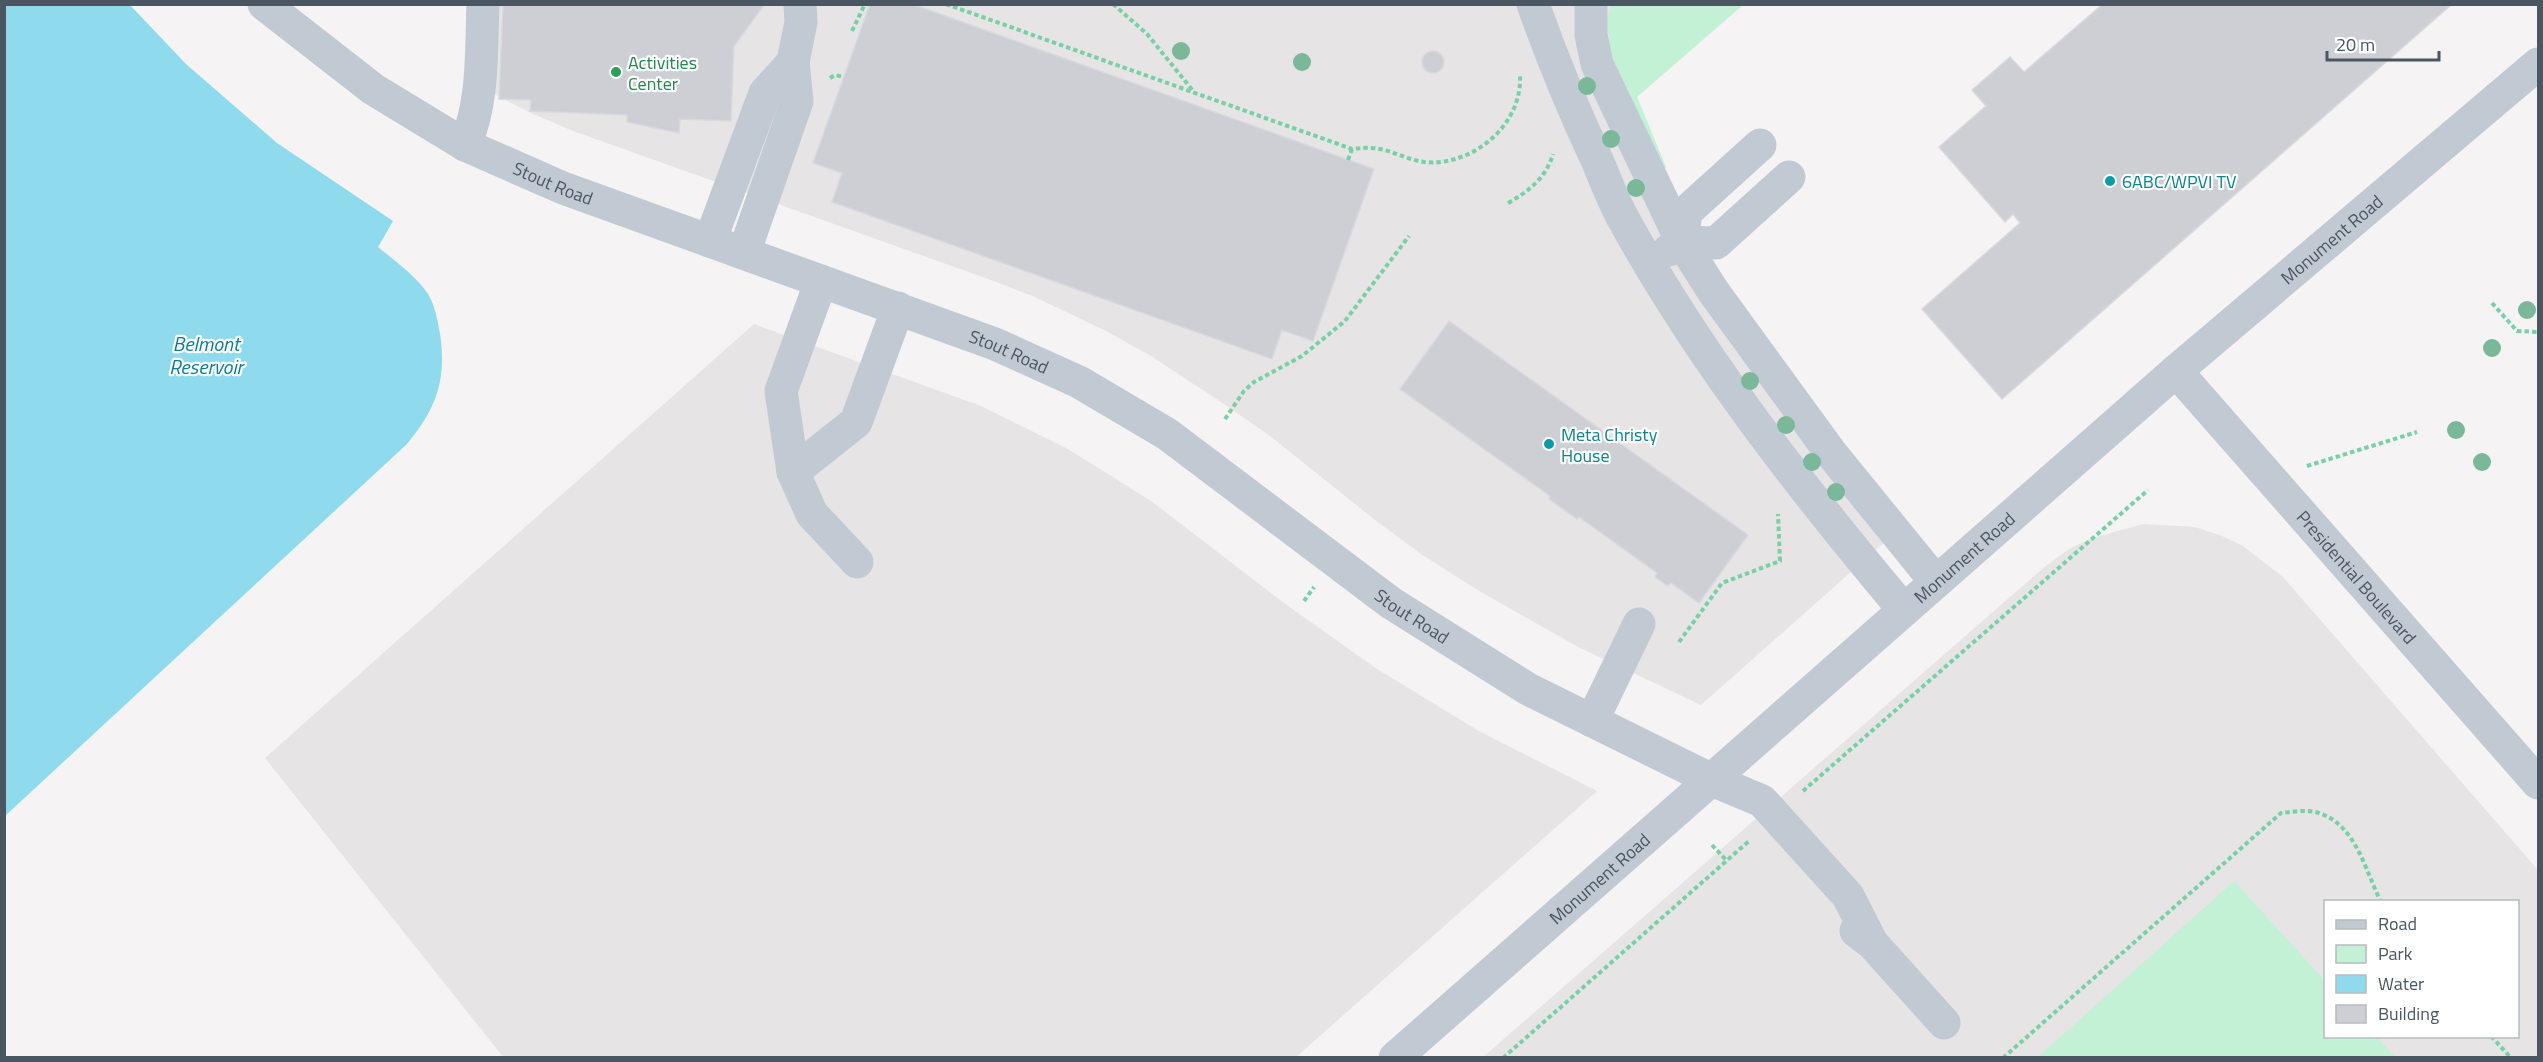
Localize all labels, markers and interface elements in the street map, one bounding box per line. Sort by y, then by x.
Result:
scale bar [2327,24,2440,62]
text: 20 m [2336,31,2375,58]
place label: Activities Center [628,49,697,97]
marker: Activities Center [609,65,623,79]
street label: Stout Road [509,154,597,211]
place label: 6ABC/WPVI TV [2122,168,2237,195]
marker: 6ABC/WPVI TV [2103,174,2117,188]
street label: Monument Road [2274,188,2389,290]
street label: Stout Road [966,322,1053,380]
water label: Belmont Reservoir [169,328,246,382]
place label: Meta Christy House [1561,421,1658,469]
marker: Meta Christy House [1542,437,1556,451]
street label: Presidential Boulevard [2291,504,2423,650]
street label: Monument Road [1908,505,2021,609]
street label: Stout Road [1369,582,1455,650]
street label: Monument Road [1543,826,1656,930]
legend [2324,900,2519,1038]
text: Road [2378,910,2417,937]
text: Park [2378,940,2413,967]
text: Water [2378,970,2424,997]
text: Building [2378,1000,2439,1027]

